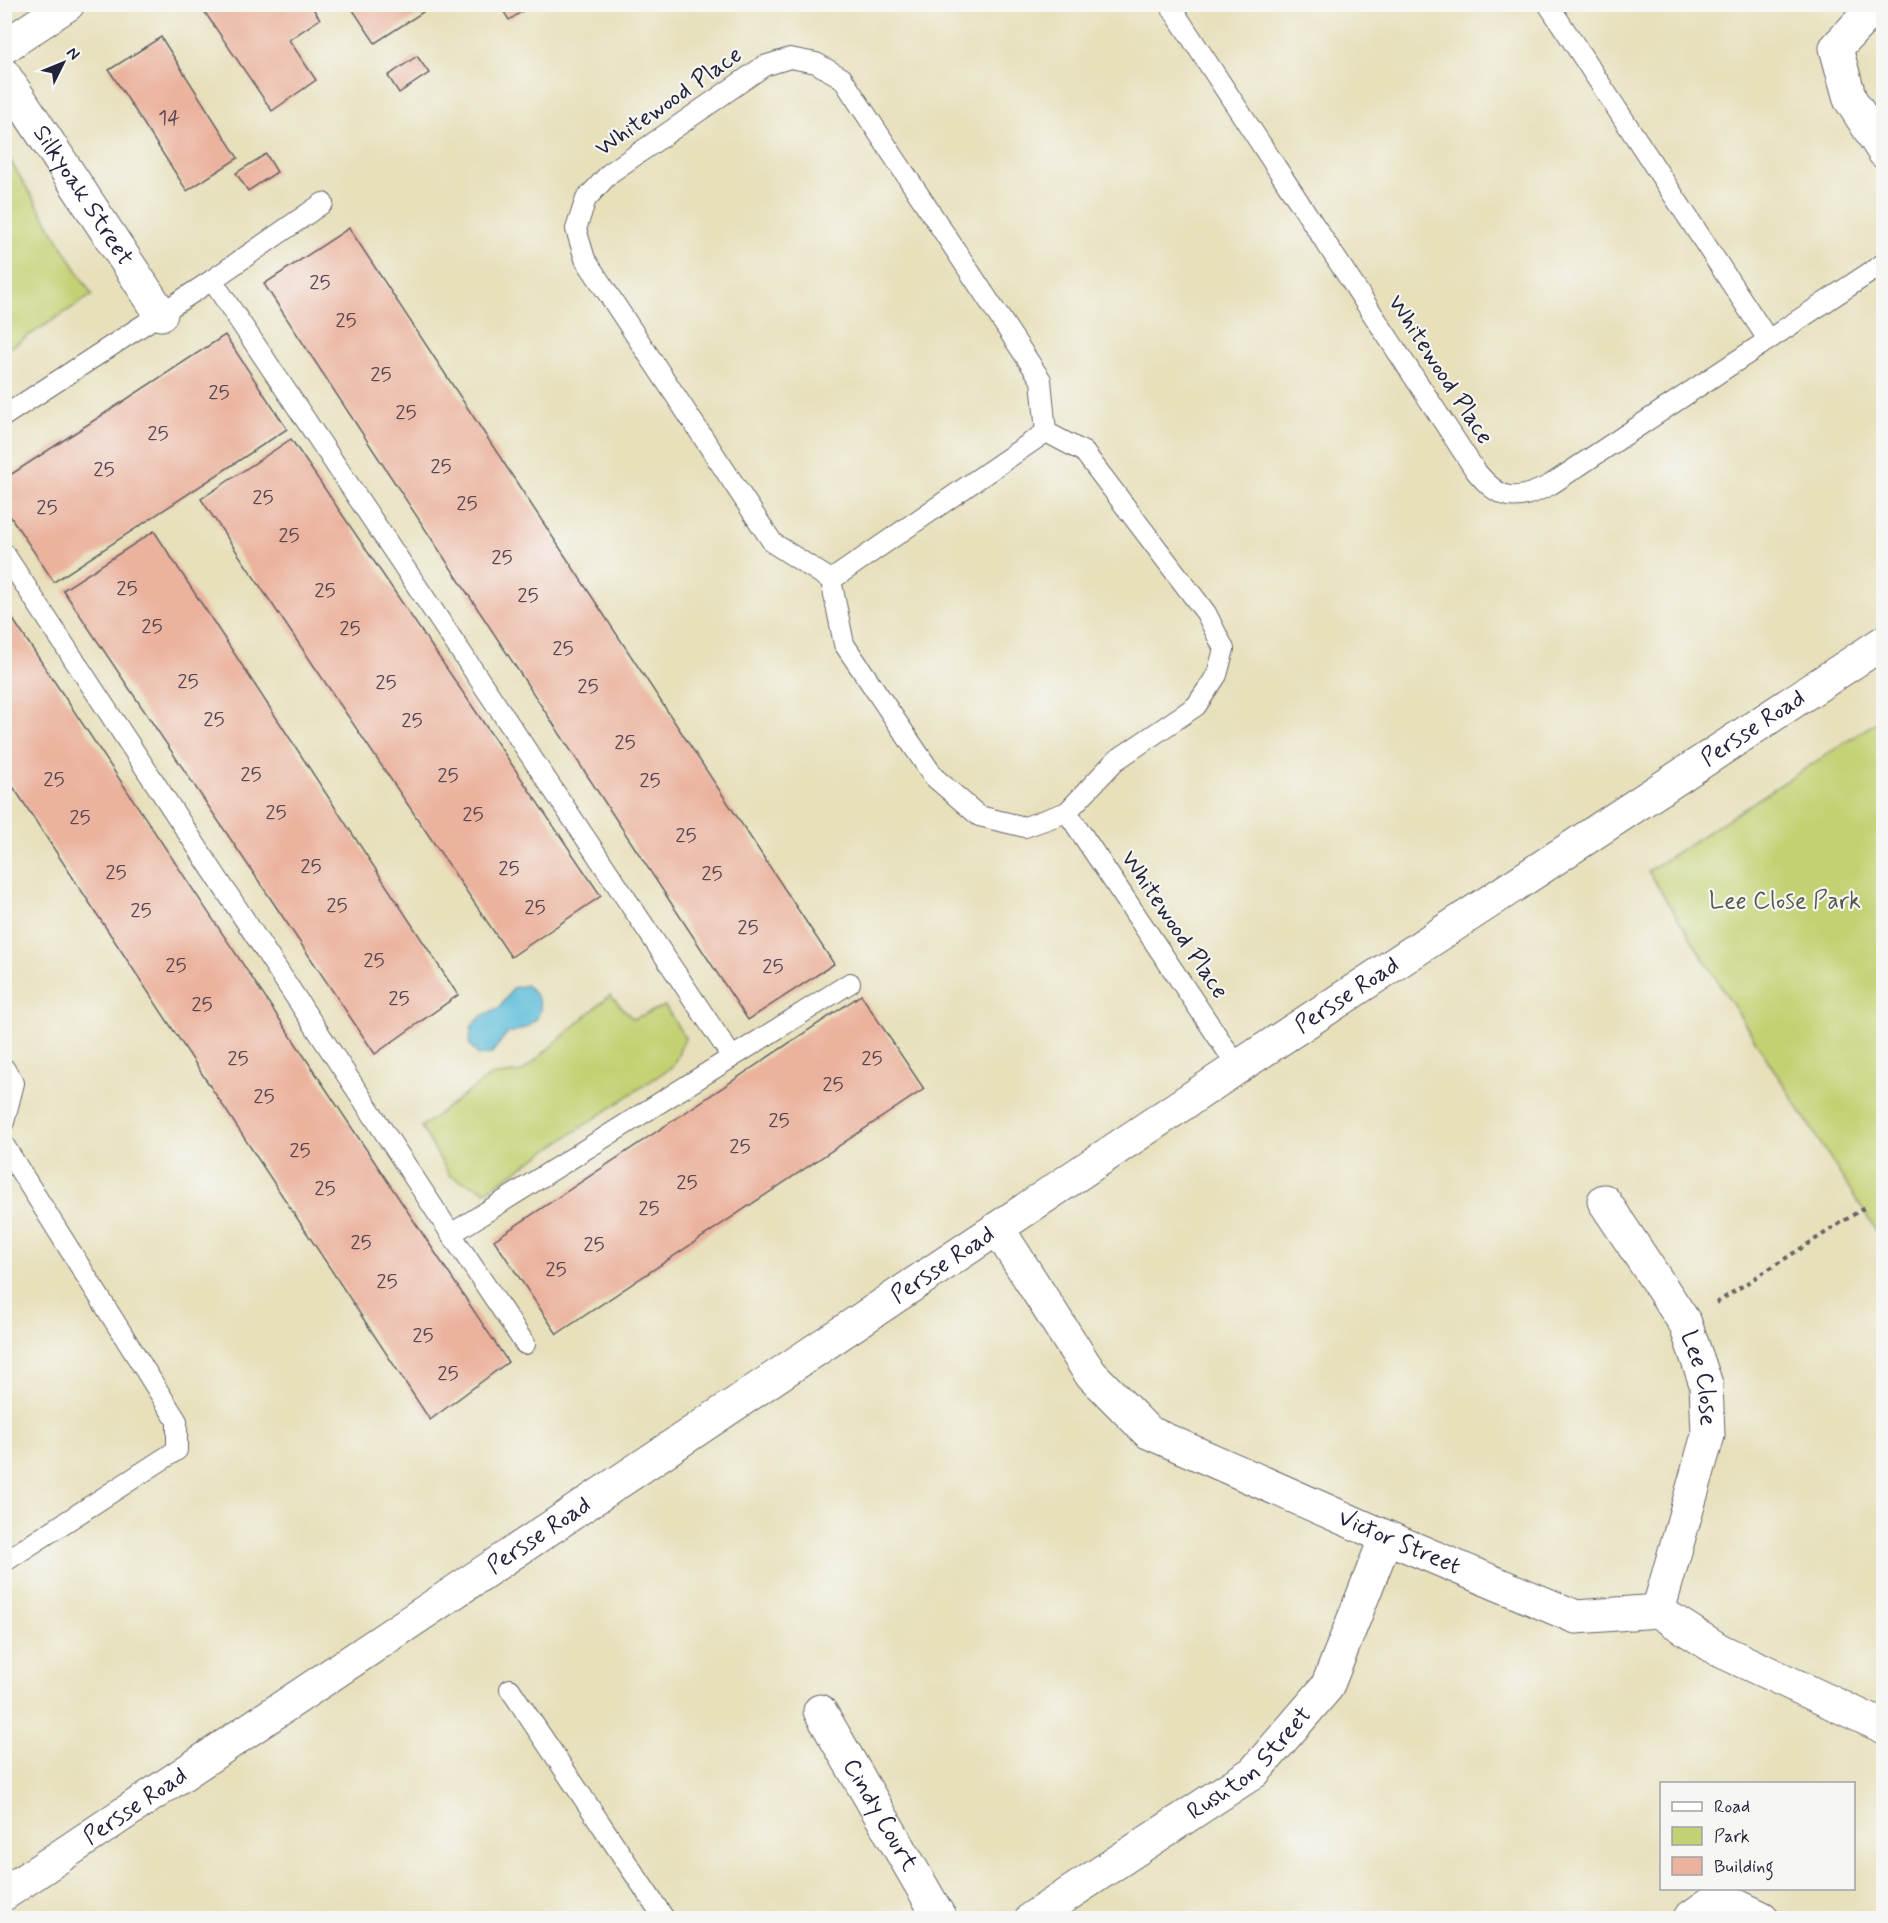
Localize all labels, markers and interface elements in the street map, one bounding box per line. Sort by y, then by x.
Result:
north arrow [33,33,93,93]
street label: Whitewood Place [589,40,749,164]
text: N [62,43,84,65]
house number: 14 [158,104,180,132]
street label: Silkyoak Street [26,119,141,272]
house number: 25 [309,269,331,297]
street label: Whitewood Place [1380,289,1500,451]
house number: 25 [335,307,357,335]
house number: 25 [370,361,392,389]
house number: 25 [208,379,230,407]
house number: 25 [395,399,417,427]
house number: 25 [147,420,169,448]
house number: 25 [430,453,452,481]
house number: 25 [93,456,115,484]
house number: 25 [252,484,274,512]
house number: 25 [456,490,478,518]
house number: 25 [36,494,58,522]
house number: 25 [278,522,300,550]
house number: 25 [491,544,513,572]
house number: 25 [116,575,138,603]
house number: 25 [314,577,336,605]
house number: 25 [517,582,539,610]
house number: 25 [141,613,163,641]
house number: 25 [339,615,361,643]
house number: 25 [552,635,574,663]
house number: 25 [177,668,199,696]
house number: 25 [375,669,397,697]
house number: 25 [577,673,599,701]
street label: Persse Road [1695,683,1811,774]
house number: 25 [203,706,225,734]
house number: 25 [401,707,423,735]
house number: 25 [614,729,636,757]
house number: 25 [240,761,262,789]
house number: 25 [437,762,459,790]
house number: 25 [43,766,65,794]
house number: 25 [639,767,661,795]
house number: 25 [265,799,287,827]
house number: 25 [462,801,484,829]
house number: 25 [69,804,91,832]
house number: 25 [675,822,697,850]
street label: Whitewood Place [1113,845,1235,1005]
house number: 25 [300,853,322,881]
house number: 25 [498,855,520,883]
house number: 25 [105,859,127,887]
house number: 25 [701,860,723,888]
park label: Lee Close Park [1709,886,1861,917]
house number: 25 [326,892,348,920]
house number: 25 [524,894,546,922]
house number: 25 [130,897,152,925]
house number: 25 [737,914,759,942]
house number: 25 [363,947,385,975]
street label: Persse Road [1289,950,1405,1041]
house number: 25 [165,952,187,980]
house number: 25 [762,953,784,981]
house number: 25 [388,985,410,1013]
house number: 25 [191,991,213,1019]
house number: 25 [227,1045,249,1073]
house number: 25 [861,1045,883,1073]
house number: 25 [822,1071,844,1099]
house number: 25 [253,1083,275,1111]
house number: 25 [768,1107,790,1135]
house number: 25 [729,1133,751,1161]
house number: 25 [289,1137,311,1165]
house number: 25 [676,1169,698,1197]
house number: 25 [314,1175,336,1203]
house number: 25 [638,1195,660,1223]
street label: Persse Road [885,1219,1001,1311]
house number: 25 [350,1229,372,1257]
house number: 25 [583,1231,605,1259]
house number: 25 [545,1256,567,1284]
house number: 25 [376,1268,398,1296]
house number: 25 [412,1322,434,1350]
street label: Lee Close [1673,1326,1723,1427]
house number: 25 [437,1360,459,1388]
street label: Persse Road [481,1489,597,1581]
street label: Victor Street [1333,1502,1465,1582]
street label: Rushton Street [1181,1700,1319,1827]
street label: Cindy Court [835,1753,925,1877]
street label: Persse Road [77,1760,193,1852]
legend [1660,1782,1855,1890]
text: Road [1714,1795,1750,1819]
text: Park [1714,1825,1750,1849]
text: Building [1714,1855,1774,1881]

